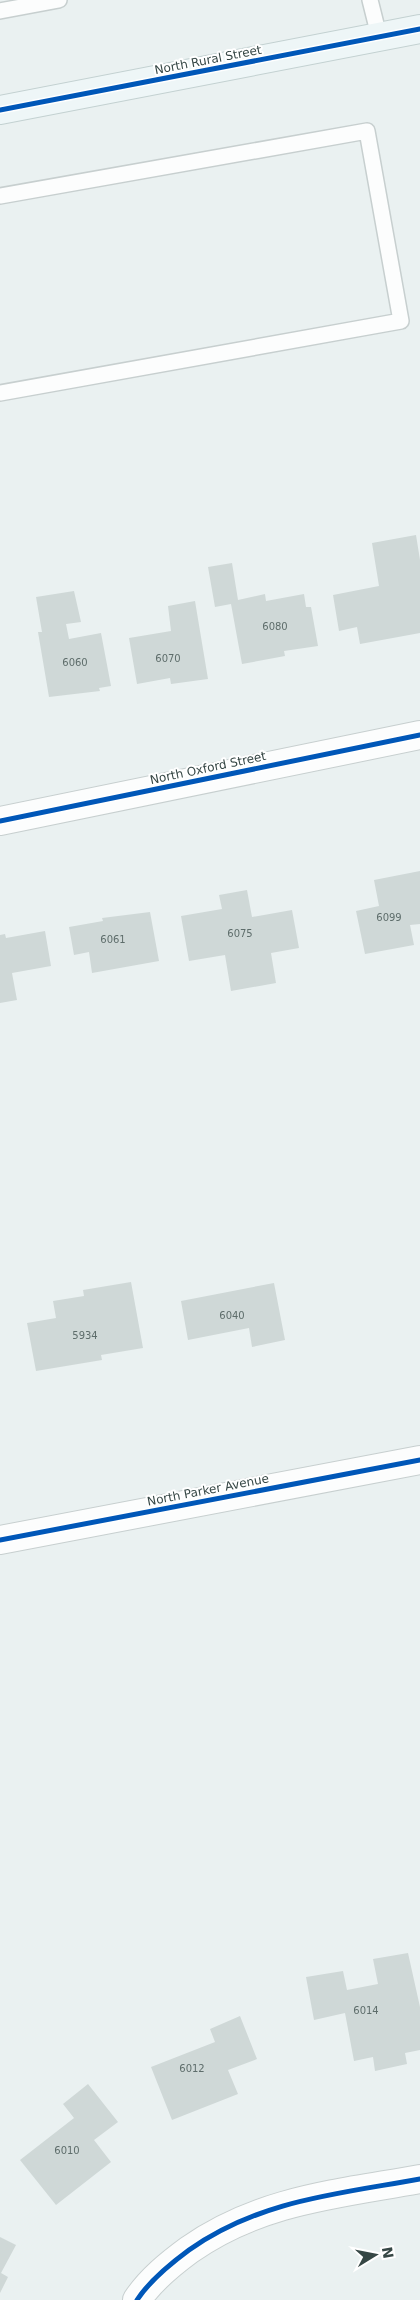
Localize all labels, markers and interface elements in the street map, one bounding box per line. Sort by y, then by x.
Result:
street label: North Rural Street [153,43,263,77]
house number: 6080 [262,621,288,632]
house number: 6070 [155,653,181,664]
house number: 6060 [62,657,88,668]
street label: North Oxford Street [149,749,268,787]
house number: 6099 [376,912,402,923]
house number: 6075 [227,928,253,939]
house number: 6061 [100,934,126,945]
house number: 6040 [219,1310,245,1321]
house number: 5934 [72,1330,98,1341]
street label: North Parker Avenue [146,1471,270,1509]
house number: 6014 [353,2005,379,2016]
house number: 6012 [179,2063,205,2074]
house number: 6010 [54,2145,80,2156]
north arrow [350,2230,400,2280]
text: N [379,2246,397,2260]

